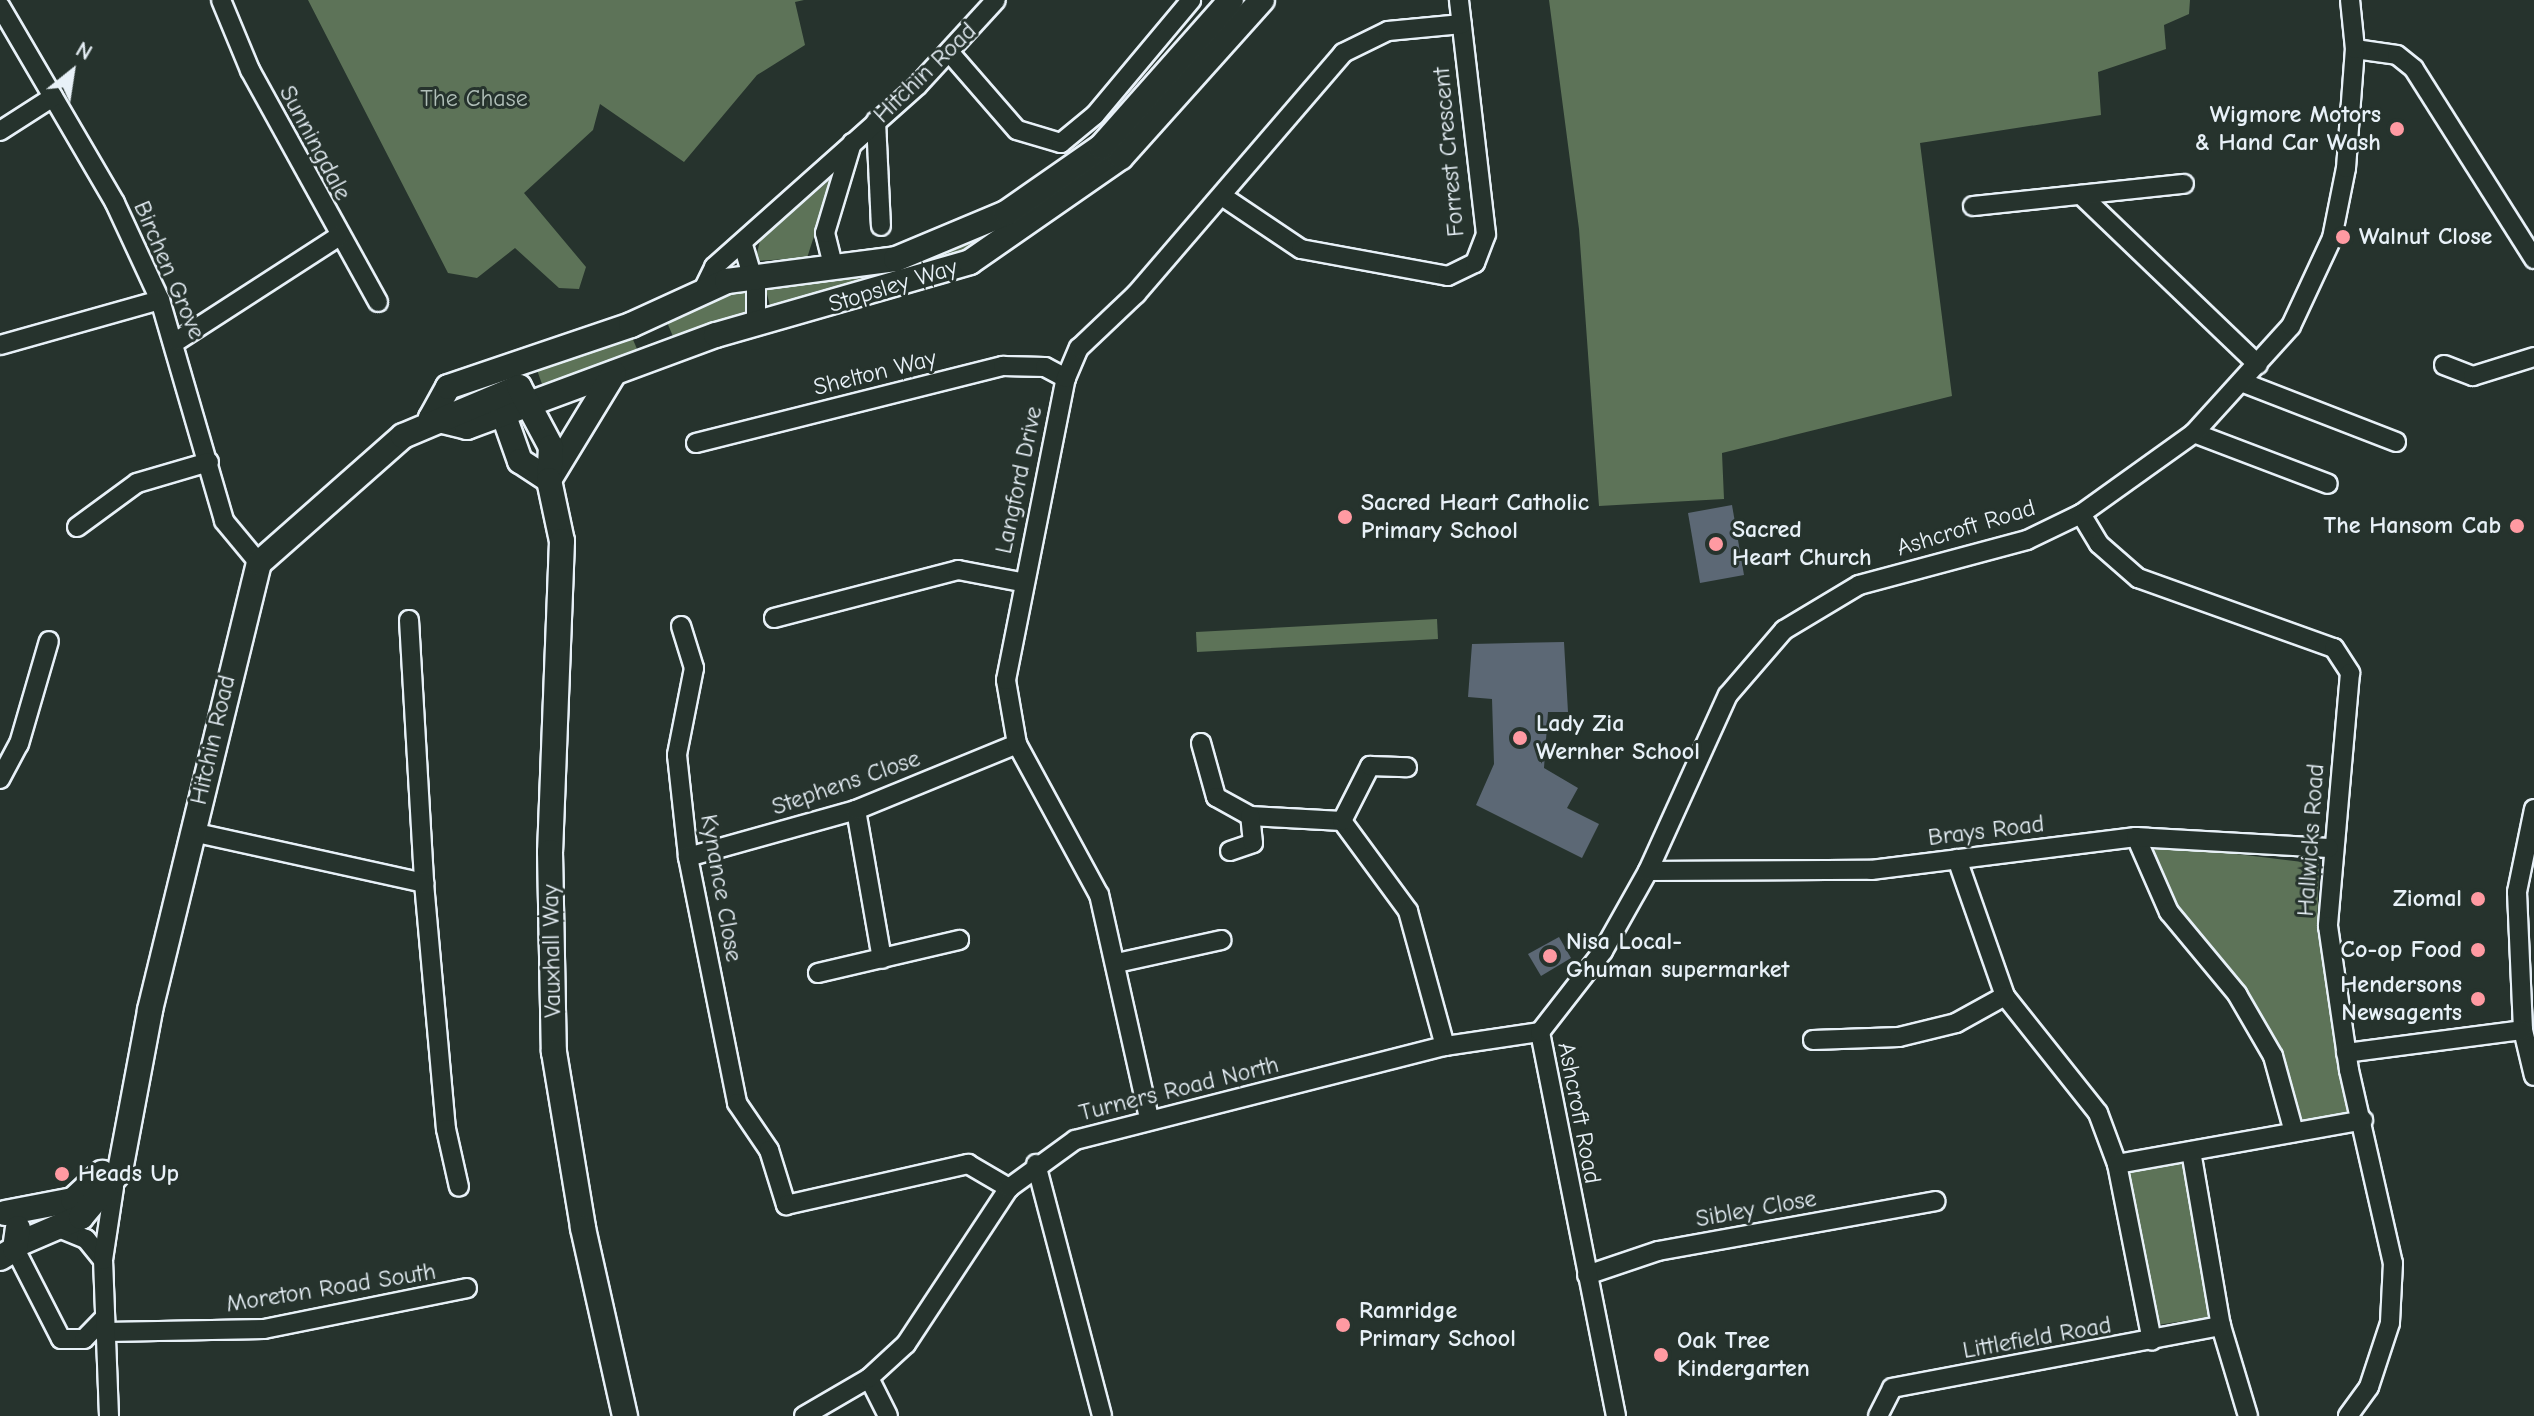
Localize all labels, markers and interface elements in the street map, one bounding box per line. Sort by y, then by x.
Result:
street label: Hitchin Road [868,17,982,129]
north arrow [32,32,112,112]
text: N [71,36,97,66]
street label: Forrest Crescent [1427,66,1471,238]
street label: Sunningdale [273,81,357,205]
park label: The Chase [420,85,528,113]
place label: Wigmore Motors & Hand Car Wash [2195,101,2381,157]
marker: Wigmore Motors & Hand Car Wash [2388,120,2406,138]
street label: Birchen Grove [127,197,211,343]
place label: Walnut Close [2359,223,2492,251]
marker: Walnut Close [2334,228,2352,246]
street label: Stopsley Way [825,253,961,319]
street label: Shelton Way [810,344,940,402]
street label: Langford Drive [989,404,1049,556]
place label: Sacred Heart Catholic Primary School [1361,489,1589,545]
street label: Ashcroft Road [1893,493,2039,563]
marker: Sacred Heart Catholic Primary School [1336,508,1354,526]
place label: The Hansom Cab [2324,512,2501,540]
place label: Sacred Heart Church [1732,516,1872,572]
marker: The Hansom Cab [2508,517,2526,535]
marker: Sacred Heart Church [1707,535,1725,553]
street label: Hitchin Road [184,672,242,808]
place label: Lady Zia Wernher School [1536,710,1700,766]
marker: Lady Zia Wernher School [1511,729,1529,747]
street label: Stephens Close [768,744,924,822]
street label: Hallwicks Road [2291,763,2331,917]
street label: Brays Road [1926,810,2046,852]
street label: Kynance Close [694,812,748,964]
street label: Vauxhall Way [536,884,568,1018]
place label: Ziomal [2393,885,2462,913]
marker: Ziomal [2469,890,2487,908]
place label: Nisa Local- Ghuman supermarket [1566,928,1789,984]
place label: Co-op Food [2341,936,2462,964]
marker: Co-op Food [2469,941,2487,959]
marker: Nisa Local- Ghuman supermarket [1541,947,1559,965]
place label: Hendersons Newsagents [2340,971,2462,1027]
marker: Hendersons Newsagents [2469,990,2487,1008]
street label: Ashcroft Road [1551,1040,1607,1186]
street label: Turners Road North [1076,1050,1282,1128]
place label: Heads Up [78,1160,179,1188]
marker: Heads Up [53,1165,71,1183]
street label: Sibley Close [1693,1184,1819,1234]
street label: Moreton Road South [224,1257,438,1319]
place label: Ramridge Primary School [1359,1297,1516,1353]
street label: Littlefield Road [1960,1311,2114,1365]
marker: Ramridge Primary School [1334,1316,1352,1334]
place label: Oak Tree Kindergarten [1677,1327,1810,1383]
marker: Oak Tree Kindergarten [1652,1346,1670,1364]

